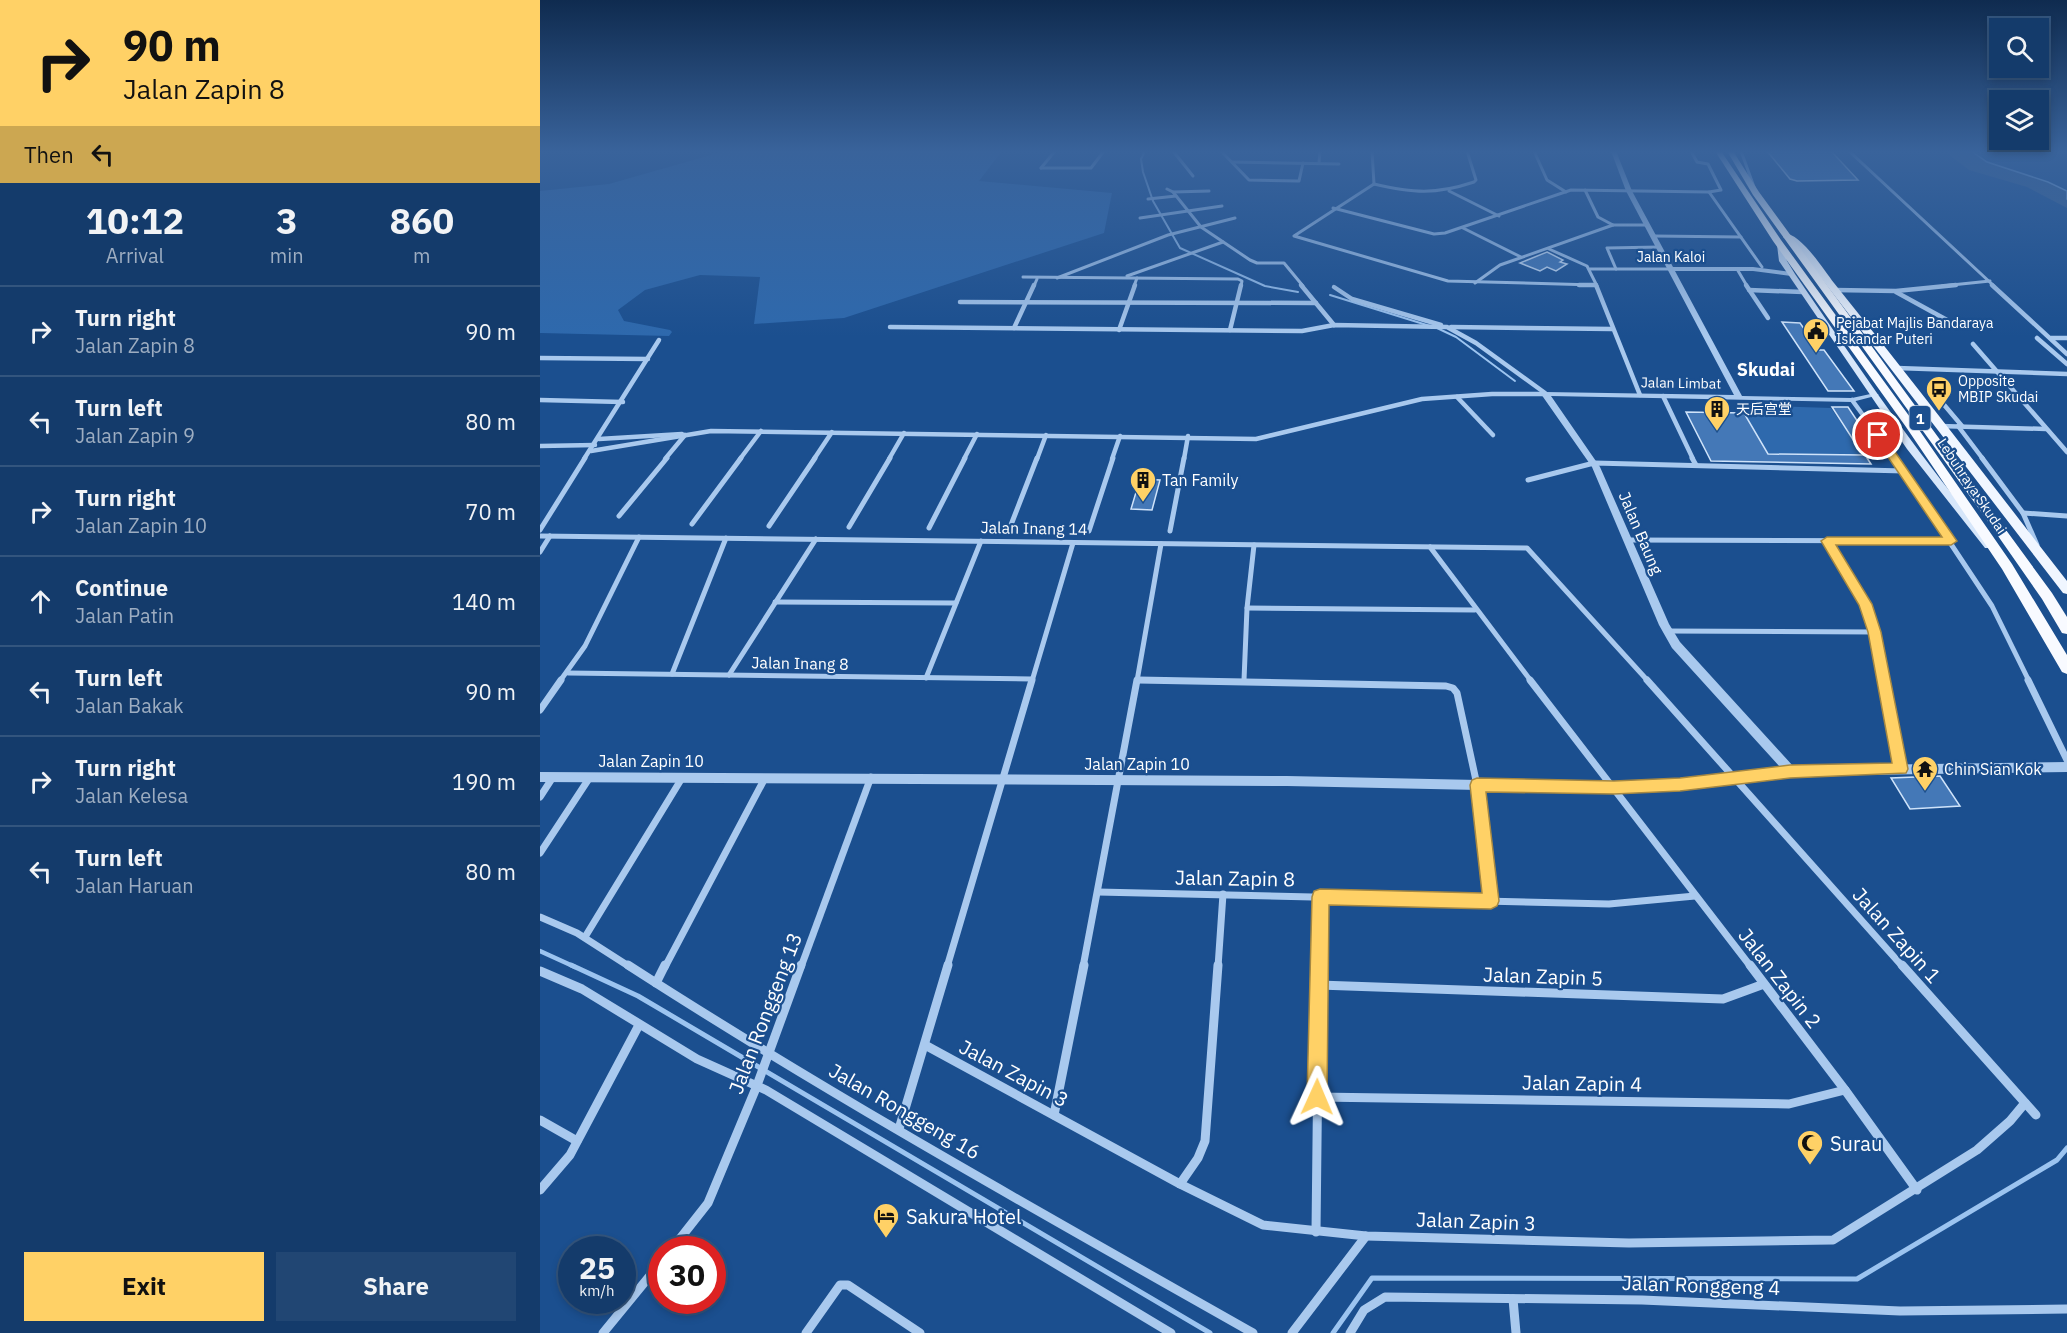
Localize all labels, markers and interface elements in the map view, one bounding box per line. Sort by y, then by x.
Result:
text: 90 m [123,18,221,73]
map controls [1989,18,2049,150]
button: search [1989,18,2049,78]
icon: right [24,24,102,102]
text: Jalan Zapin 8 [123,71,285,106]
button: layers [1989,90,2049,150]
icon: left [86,138,119,171]
text: Then [24,140,74,169]
text: 10:12 [86,197,184,244]
text: 3 [276,197,298,244]
text: 860 [389,197,454,244]
text: Arrival [106,242,164,269]
text: min [270,242,304,269]
text: m [413,242,431,269]
street label: Jalan Kaloi [1637,248,1705,266]
text: Turn right [75,303,176,332]
place label: Pejabat Majlis Bandaraya Iskandar Puteri [1836,314,1994,348]
icon: right [24,315,57,348]
public building icon: Pejabat Majlis Bandaraya Iskandar Puteri [1801,316,1831,354]
text: 90 m [465,317,516,346]
text: Jalan Zapin 8 [75,332,195,359]
district label: Skudai [1737,358,1795,381]
place label: Opposite MBIP Skudai [1958,372,2038,406]
street label: Jalan Limbat [1641,373,1721,393]
bus stop icon: Opposite MBIP Skudai [1924,374,1954,412]
text: Turn left [75,393,163,422]
building icon: 天后宫堂 [1702,394,1732,432]
place label: 天后宫堂 [1736,400,1792,418]
icon: left [24,405,57,438]
road number: 1 [1910,406,1930,430]
text: 80 m [465,407,516,436]
pin [1852,409,1903,460]
icon: arrive [1861,418,1894,451]
text: Jalan Zapin 9 [75,422,195,449]
street label: Lebuhraya Skudai [1933,435,2011,537]
building icon: Tan Family [1128,465,1158,503]
place label: Tan Family [1162,470,1238,490]
text: Turn right [75,483,176,512]
street label: Jalan Baung [1615,489,1668,578]
icon: right [24,495,57,528]
text: 70 m [465,497,516,526]
text: Jalan Zapin 10 [75,512,207,539]
street label: Jalan Inang 14 [980,517,1088,539]
text: Continue [75,573,168,602]
icon: ahead [24,585,57,618]
text: 140 m [452,587,516,616]
text: Jalan Patin [75,602,174,629]
street label: Jalan Inang 8 [751,652,849,674]
text: Turn left [75,663,163,692]
icon: left [24,675,57,708]
text: 90 m [465,677,516,706]
text: Jalan Bakak [75,692,183,719]
street label: Jalan Zapin 10 [598,751,704,771]
text: Turn right [75,753,176,782]
street label: Jalan Zapin 10 [1084,754,1190,774]
temple icon: Chin Sian Kok [1910,754,1940,792]
place label: Chin Sian Kok [1944,759,2042,779]
icon: right [24,765,57,798]
text: 190 m [452,767,516,796]
text: Jalan Kelesa [75,782,188,809]
text: Turn left [75,843,163,872]
icon: left [24,855,57,888]
text: 80 m [465,857,516,886]
street label: Jalan Zapin 8 [1175,863,1295,893]
text: Jalan Haruan [75,872,194,899]
street label: Jalan Zapin 1 [1847,881,1947,989]
street label: Jalan Zapin 2 [1732,922,1828,1034]
street label: Jalan Ronggeng 13 [722,928,808,1098]
street label: Jalan Zapin 5 [1483,960,1603,992]
street label: Jalan Zapin 3 [955,1033,1073,1113]
street label: Jalan Ronggeng 16 [824,1057,986,1165]
position arrow [1285,1065,1349,1129]
street label: Jalan Zapin 4 [1522,1068,1642,1098]
mosque icon: Surau [1795,1128,1825,1166]
place label: Surau [1830,1130,1882,1157]
hotel icon: Sakura Hotel [871,1201,901,1239]
place label: Sakura Hotel [906,1203,1021,1230]
street label: Jalan Zapin 3 [1416,1205,1536,1237]
speed limit sign: 30 [648,1236,726,1314]
text: 25 [579,1248,615,1287]
button: Exit [24,1252,264,1321]
button: Share [276,1252,516,1321]
street label: Jalan Ronggeng 4 [1621,1269,1781,1301]
text: km/h [579,1281,615,1300]

